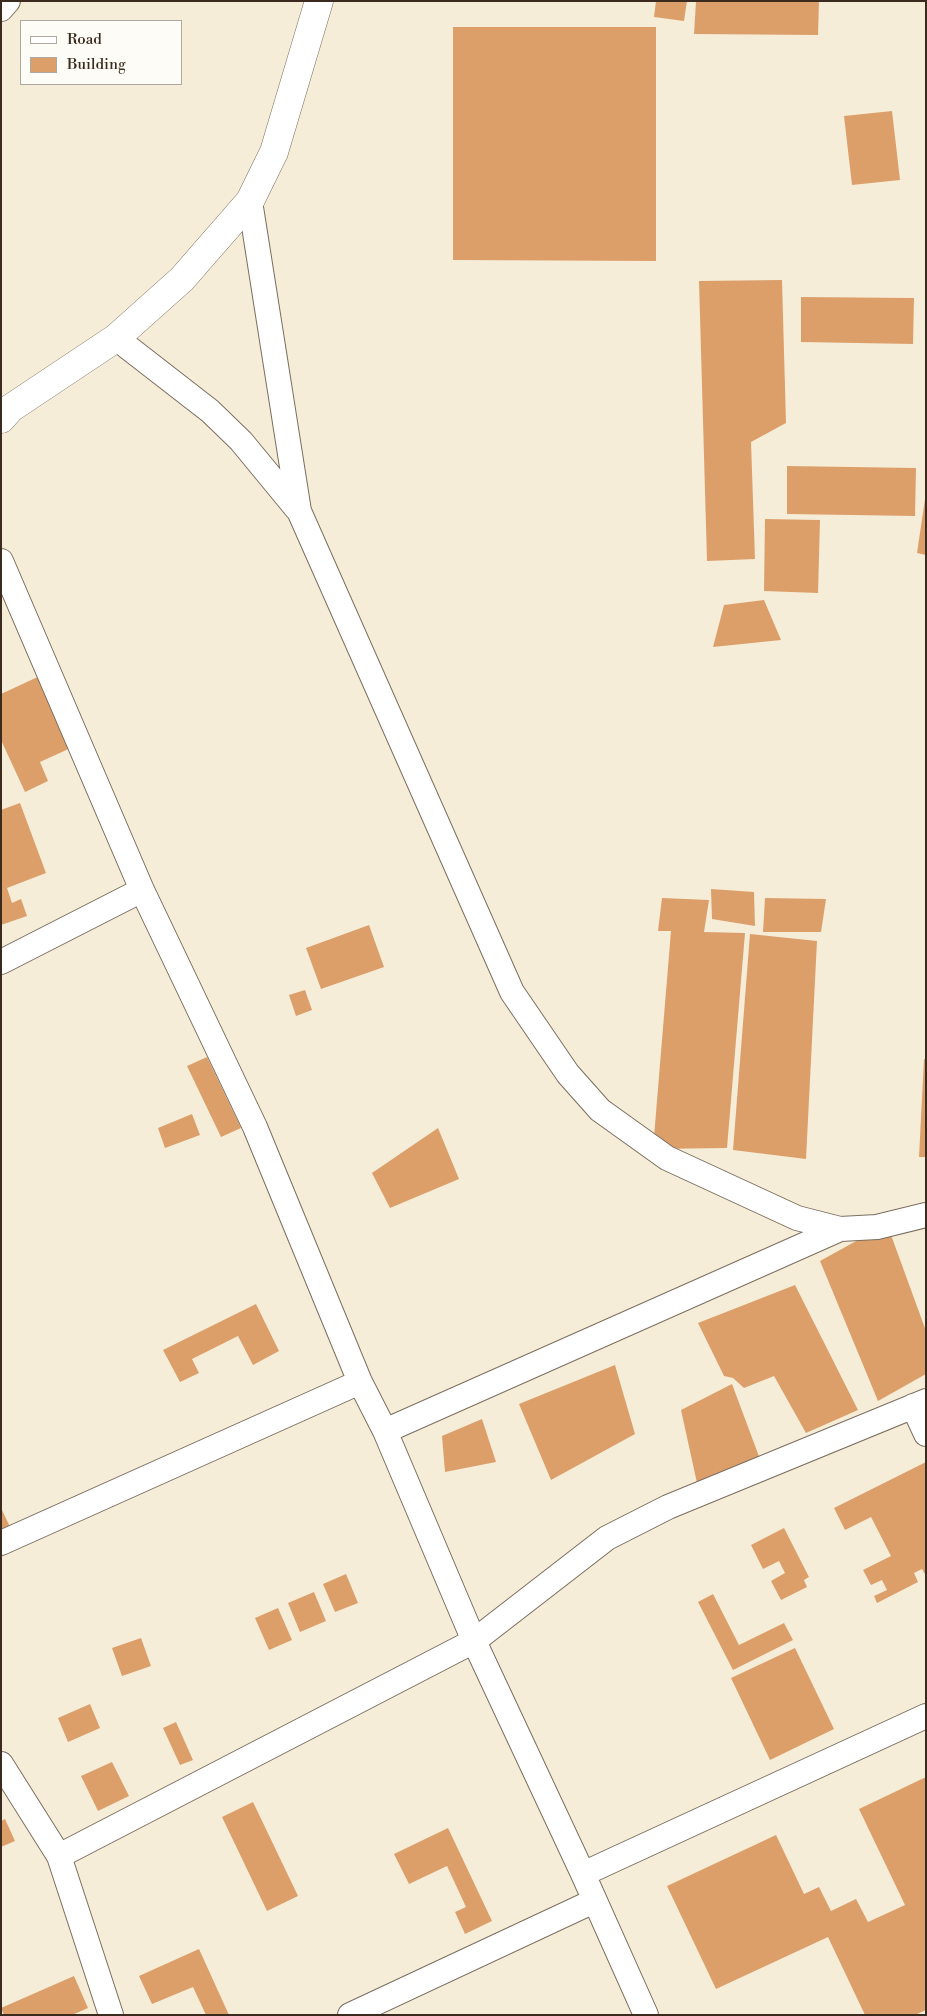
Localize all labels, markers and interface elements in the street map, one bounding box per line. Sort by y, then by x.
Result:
legend [20,20,182,85]
text: Road [67,30,102,49]
text: Building [67,55,126,74]

